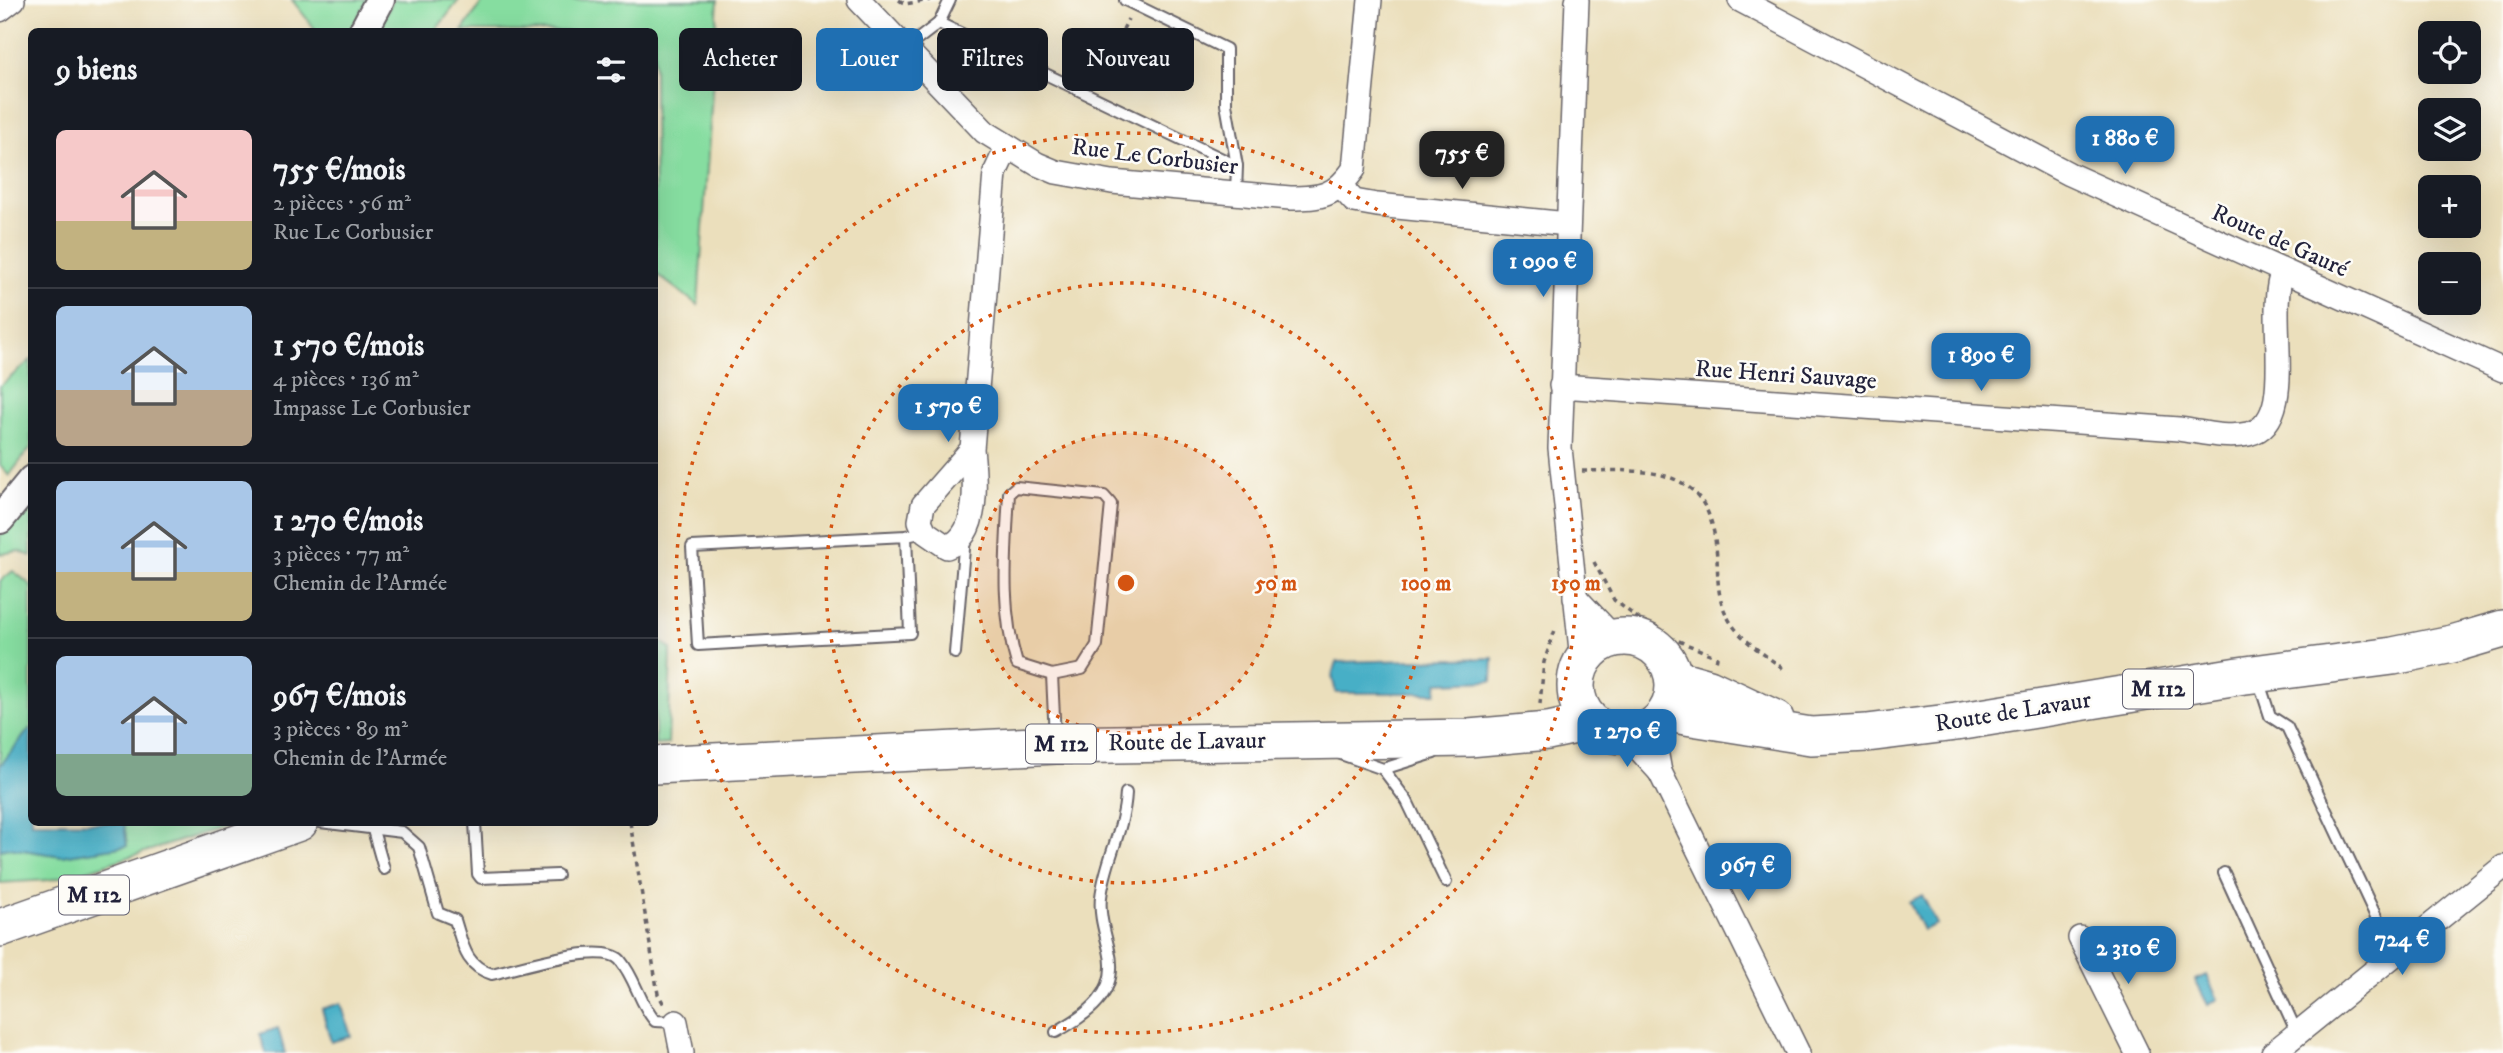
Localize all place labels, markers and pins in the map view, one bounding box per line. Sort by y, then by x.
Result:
pin: 1 880 € [2060,116,2190,176]
pin: 755 € [1413,132,1511,191]
pin: 1 090 € [1478,240,1608,299]
pin: 1 890 € [1916,334,2046,393]
pin: 1 570 € [883,384,1013,444]
centre of rings [1114,571,1138,595]
pin: 1 270 € [1562,710,1692,769]
pin: 967 € [1699,844,1797,903]
pin: 724 € [2353,918,2451,977]
pin: 2 310 € [2063,926,2193,986]

